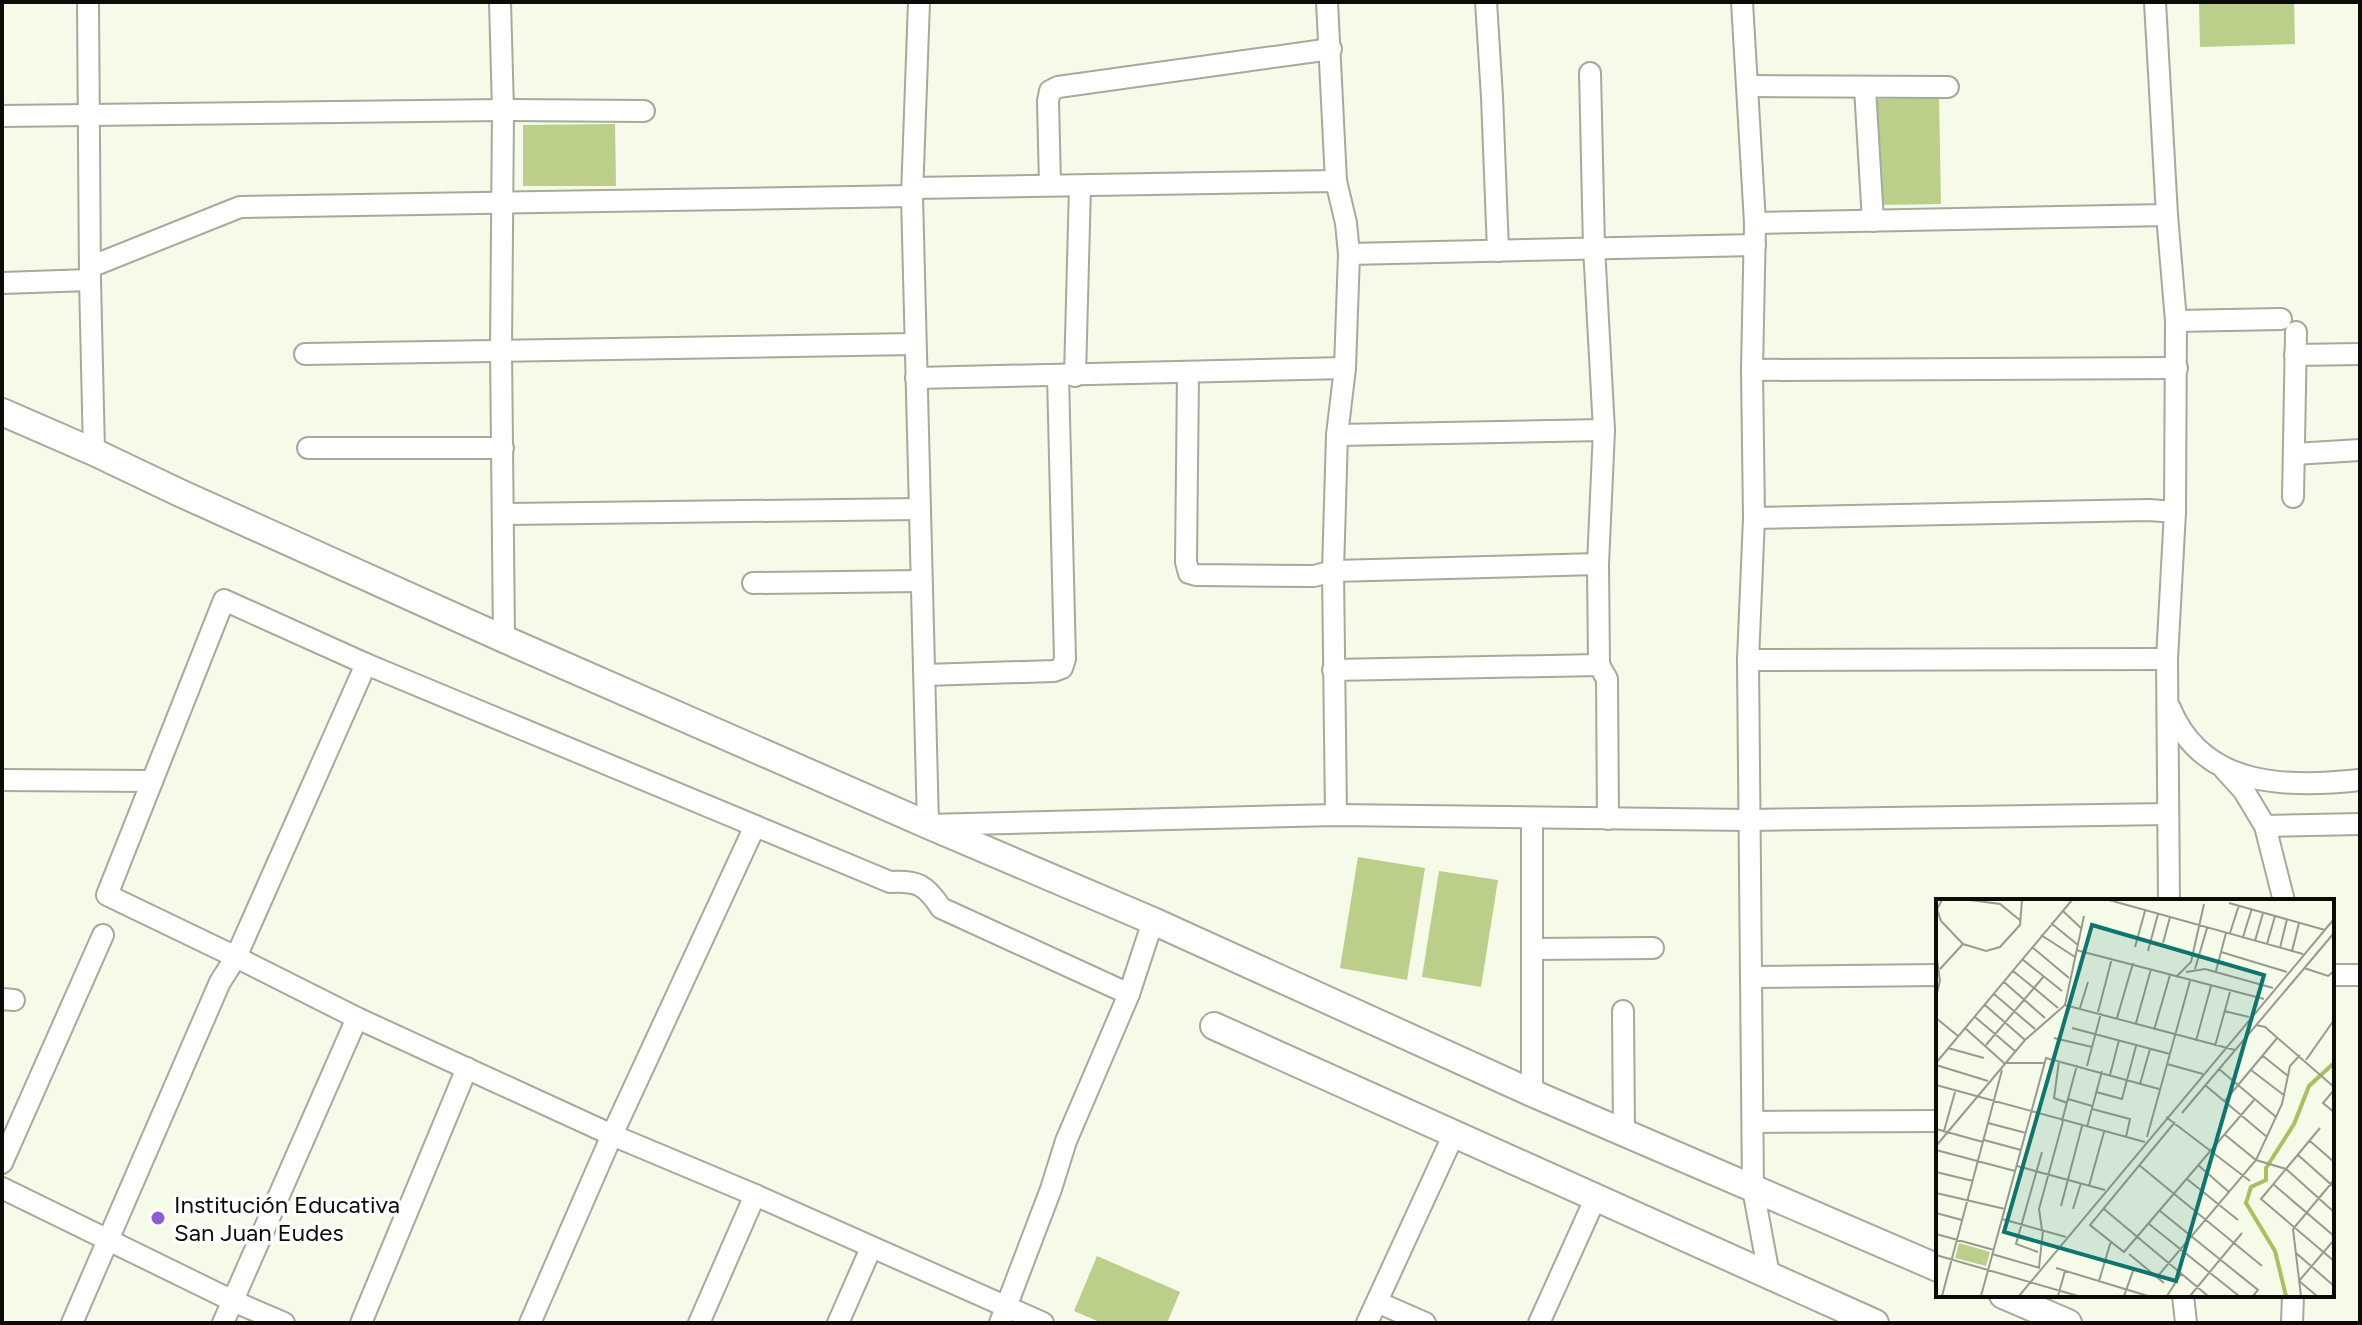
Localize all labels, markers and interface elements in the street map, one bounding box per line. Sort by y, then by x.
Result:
inset map [1936,899,2334,1297]
place label: Institución Educativa San Juan Eudes [174,1190,400,1247]
marker: Institución Educativa San Juan Eudes [149,1209,167,1227]

